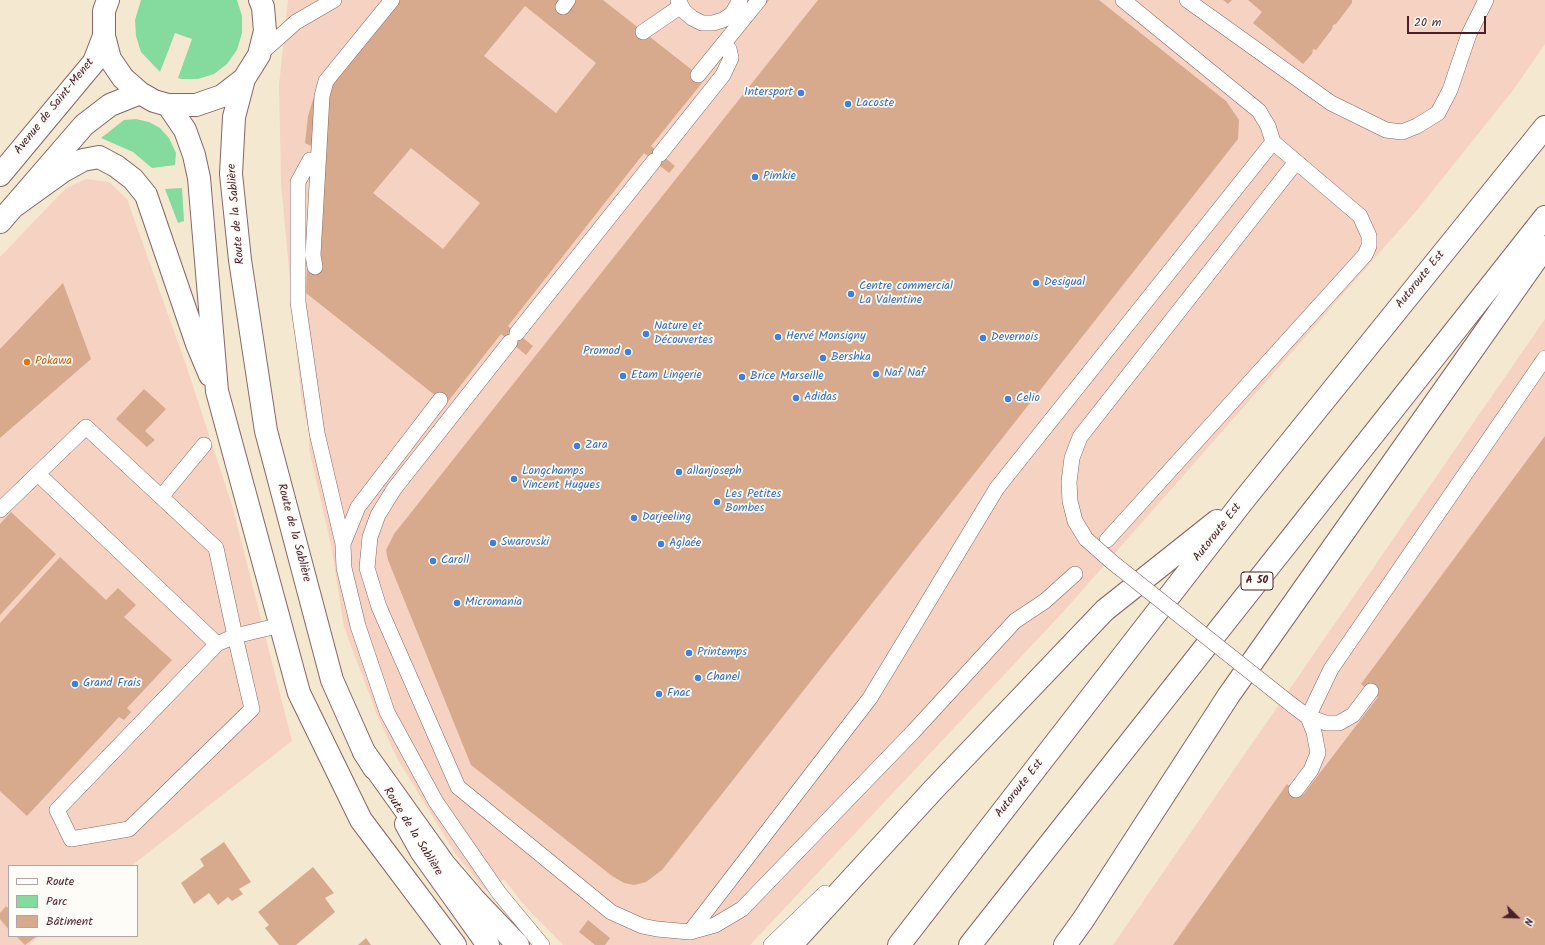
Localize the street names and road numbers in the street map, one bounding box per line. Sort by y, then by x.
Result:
street label: Avenue de Saint-Menet [12,56,98,158]
street label: Route de la Sablière [225,163,249,265]
street label: Autoroute Est [1393,248,1449,312]
street label: Route de la Sablière [273,482,313,584]
street label: Autoroute Est [1191,501,1245,565]
road number: A 50 [1241,572,1273,590]
street label: Autoroute Est [993,757,1047,821]
street label: Route de la Sablière [379,785,445,879]

